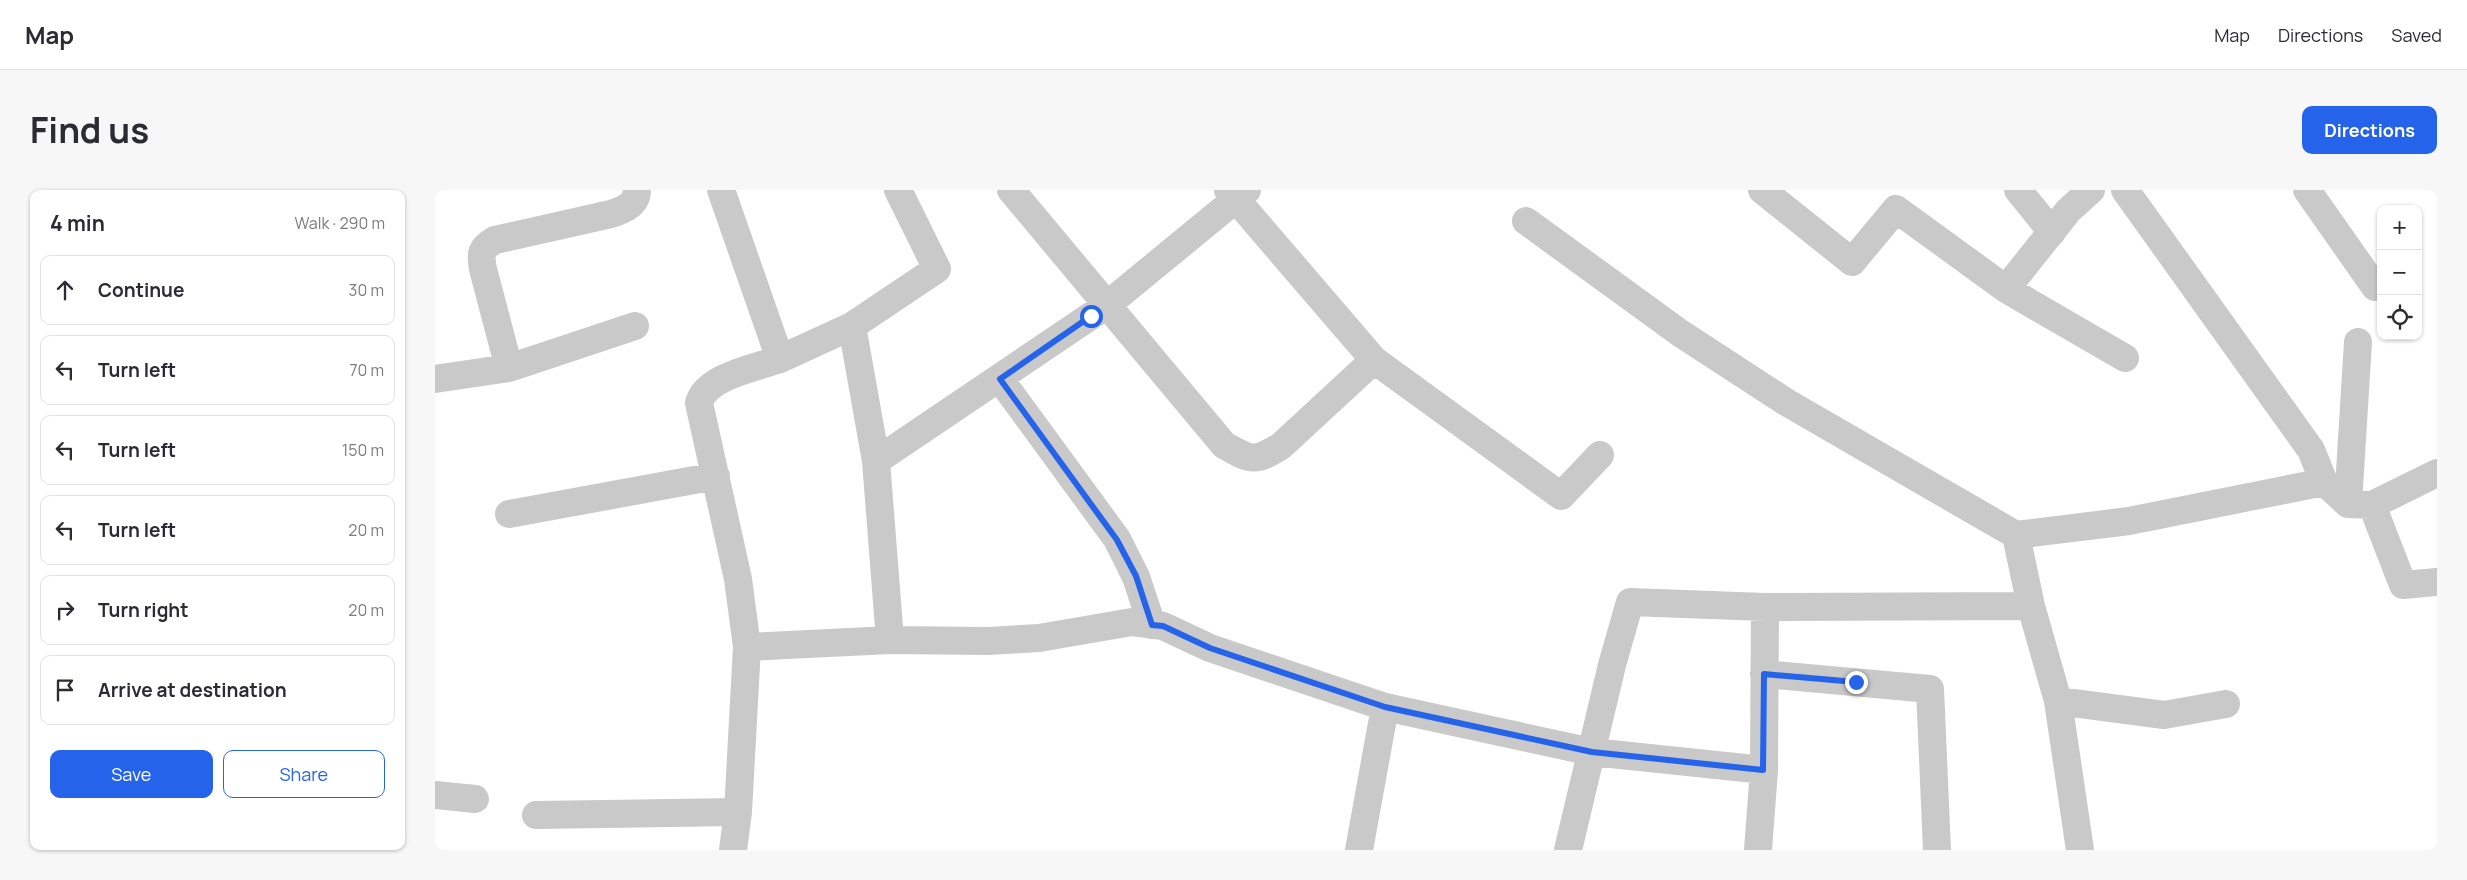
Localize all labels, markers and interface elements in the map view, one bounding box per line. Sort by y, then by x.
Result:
text: Map [25,18,74,51]
text: Map [2214,23,2250,47]
text: Directions [2278,23,2363,47]
text: Saved [2391,23,2442,47]
text: Find us [30,106,149,154]
button: Directions [2302,106,2437,154]
map controls [2377,205,2422,340]
button: + [2377,205,2422,250]
text: 4 min [50,209,105,237]
text: Walk · 290 m [295,212,385,234]
button: − [2377,250,2422,295]
icon: ahead [51,276,79,304]
text: Continue [98,277,184,303]
text: 30 m [349,279,384,301]
button: locate [2377,295,2422,340]
route start [1080,305,1103,328]
icon: left [51,356,79,384]
text: Turn left [98,357,176,383]
text: 70 m [349,359,384,381]
icon: left [51,436,79,464]
text: Turn left [98,437,176,463]
text: 150 m [342,439,384,461]
icon: left [51,516,79,544]
text: Turn left [98,517,176,543]
text: 20 m [348,519,384,541]
icon: right [51,596,79,624]
text: Turn right [98,597,188,623]
text: 20 m [348,599,384,621]
route end [1845,671,1868,694]
icon: arrive [51,676,79,704]
text: Arrive at destination [98,677,287,703]
button: Save [50,750,213,798]
button: Share [223,750,385,798]

